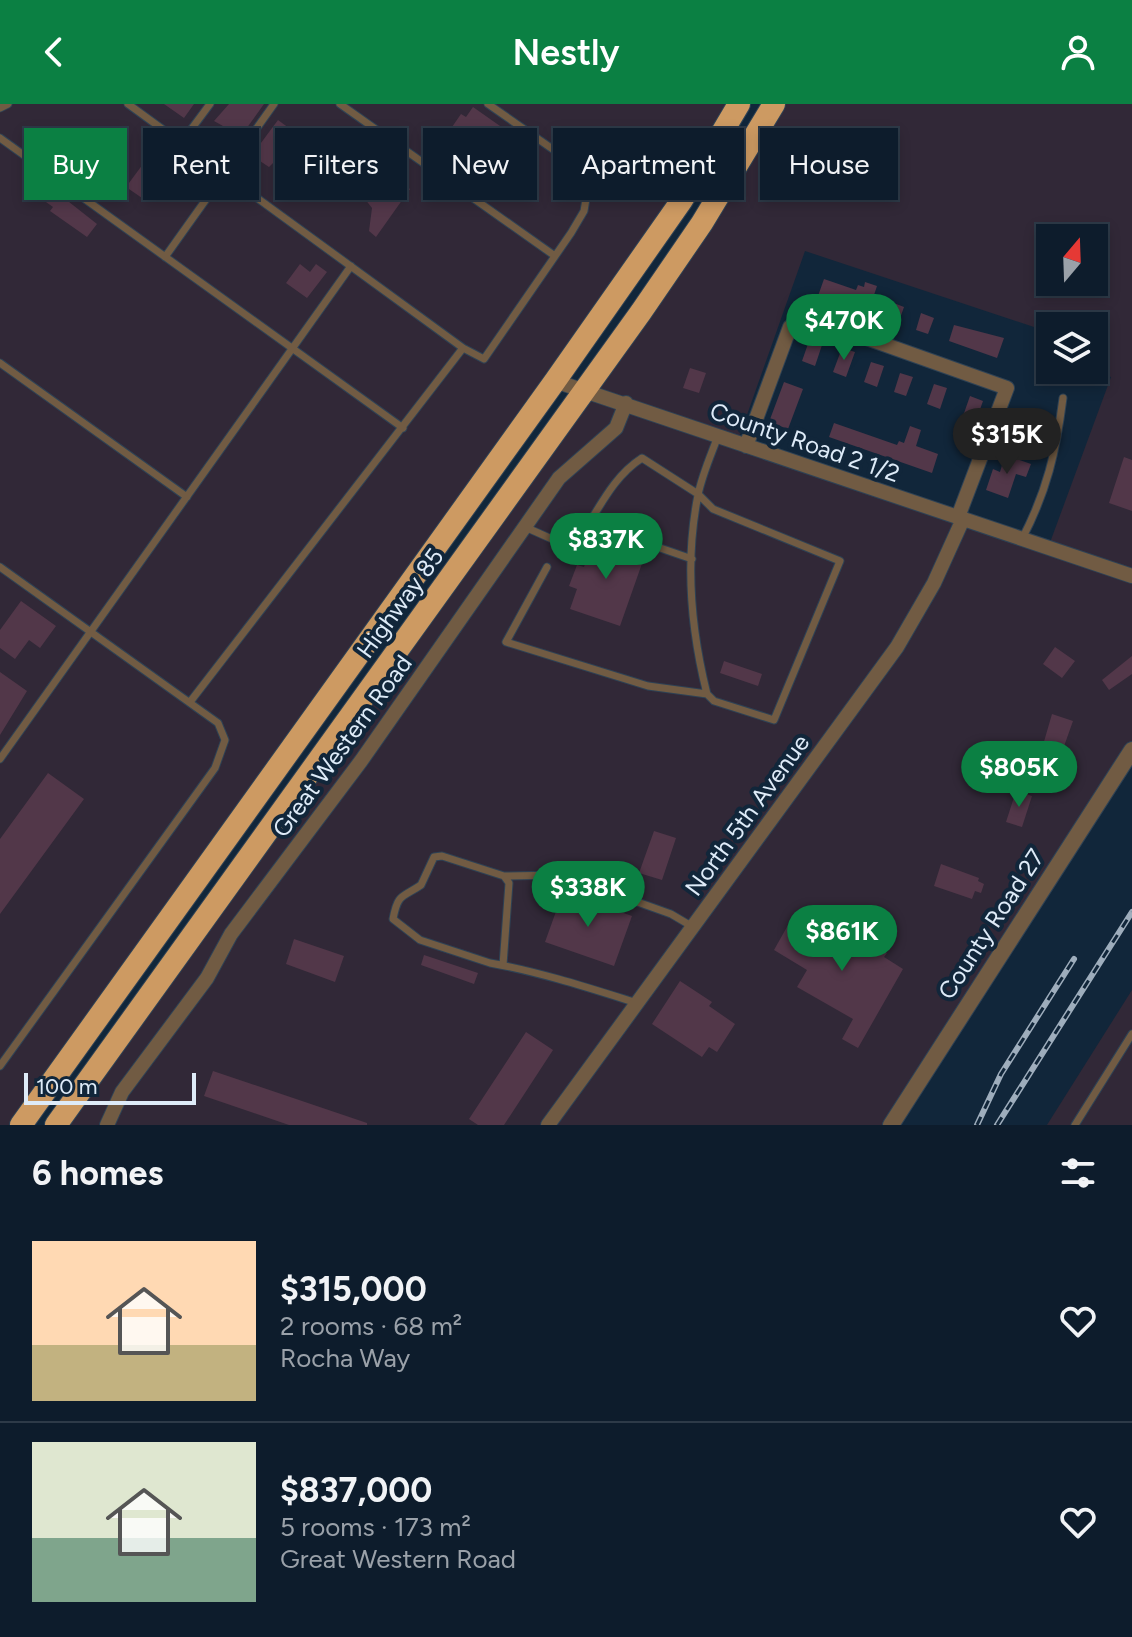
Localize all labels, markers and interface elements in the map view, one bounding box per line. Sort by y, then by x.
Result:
icon: back [32,30,76,74]
icon: person [1056,30,1100,74]
text: Nestly [512,31,620,74]
chip: Buy [24,128,127,200]
chip: Rent [143,128,259,200]
chip: Filters [275,128,407,200]
chip: New [423,128,537,200]
chip: Apartment [553,128,744,200]
chip: House [760,128,898,200]
north arrow [1036,224,1108,296]
map controls [1036,224,1108,384]
pin: $470K [788,294,900,362]
text: $470K [804,304,884,336]
button: layers [1036,312,1108,384]
street label: County Road 2 1/2 [706,396,904,488]
pin: $315K [951,408,1063,476]
text: $315K [971,418,1043,450]
pin: $837K [550,513,662,581]
text: $837K [568,523,644,555]
street label: Highway 85 [350,542,450,664]
street label: Great Western Road [266,649,418,843]
street label: North 5th Avenue [679,729,815,901]
pin: $805K [963,741,1075,809]
text: $805K [979,751,1059,783]
street label: County Road 27 [932,843,1050,1004]
pin: $338K [532,861,644,929]
text: $338K [550,871,626,903]
pin: $861K [786,905,898,973]
text: $861K [805,915,879,947]
scale bar [24,1069,196,1105]
text: 100 m [36,1073,97,1100]
icon: filters [1056,1151,1100,1195]
text: 6 homes [32,1153,163,1194]
text: $315,000 [280,1269,427,1310]
icon: home [96,1273,192,1369]
icon: heart [1056,1299,1100,1343]
text: 2 rooms · 68 m² [280,1310,462,1342]
text: Rocha Way [280,1342,410,1374]
text: $837,000 [280,1470,432,1511]
icon: home [96,1474,192,1570]
icon: heart [1056,1500,1100,1544]
text: 5 rooms · 173 m² [280,1511,471,1543]
text: Great Western Road [280,1543,516,1575]

